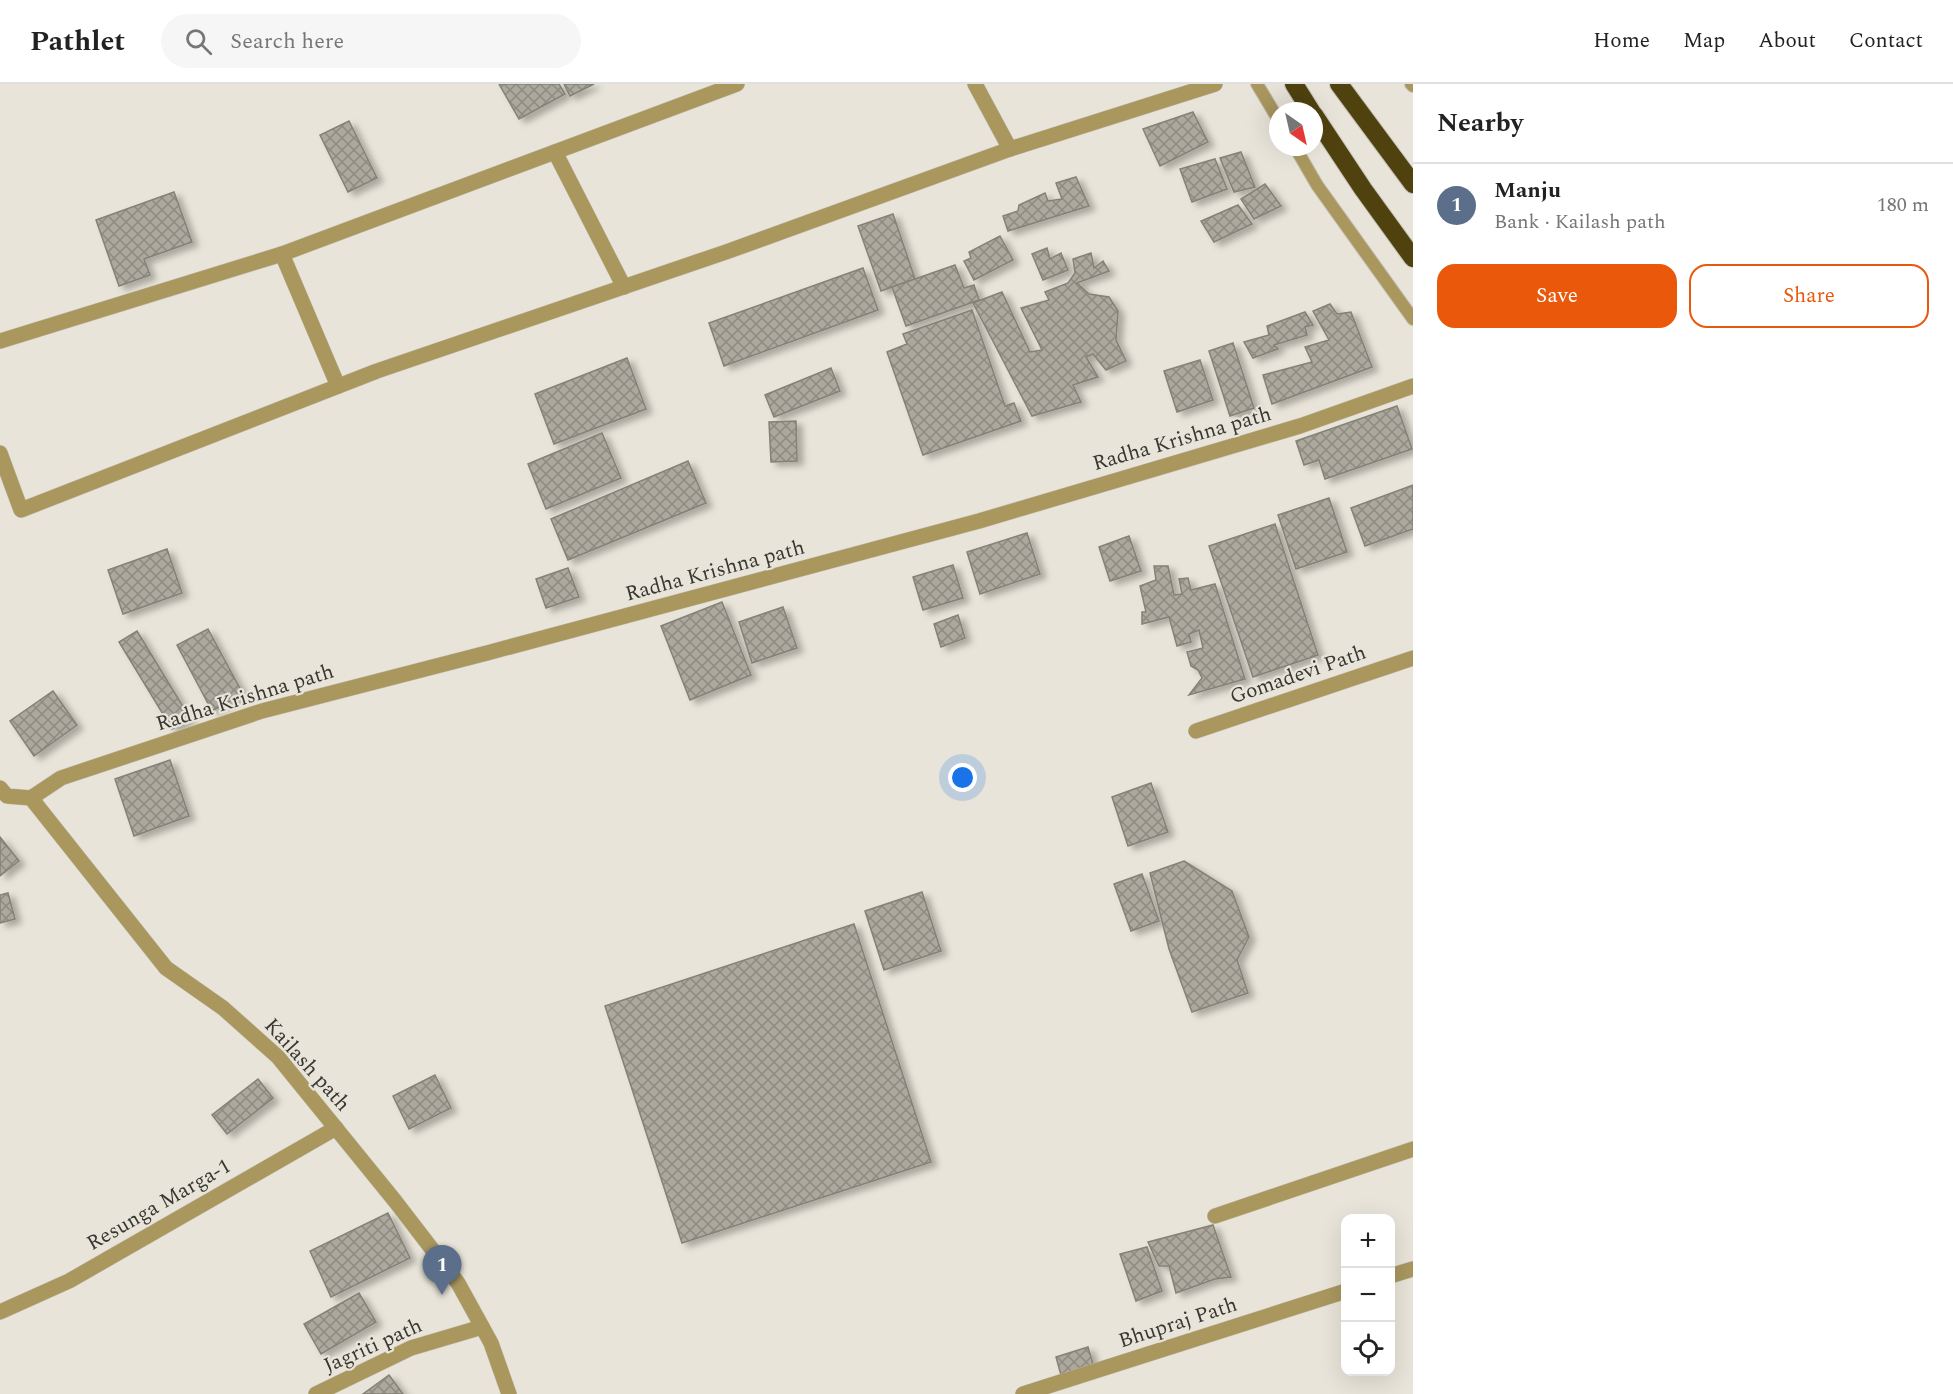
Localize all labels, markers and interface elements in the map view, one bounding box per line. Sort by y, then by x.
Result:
search box [161,14,581,68]
text: Pathlet [30,20,125,63]
icon: search [182,25,215,58]
text: Search here [230,25,344,58]
text: Home [1593,25,1650,57]
text: Map [1683,25,1725,57]
text: About [1758,25,1816,57]
text: Contact [1849,25,1923,57]
north arrow [1269,102,1323,156]
text: Nearby [1437,103,1523,143]
text: Manju [1494,174,1561,207]
text: 1 [1451,190,1462,220]
text: 180 m [1877,190,1929,220]
text: Bank · Kailash path [1494,207,1666,237]
button: Save [1437,264,1677,328]
button: Share [1689,264,1929,328]
street label: Radha Krishna path [1089,398,1275,480]
street label: Radha Krishna path [622,532,808,610]
street label: Gomadevi Path [1225,637,1371,713]
street label: Radha Krishna path [152,656,338,740]
your location [948,763,977,792]
street label: Kailash path [256,1011,358,1119]
street label: Resunga Marga-1 [81,1151,237,1259]
map controls [1341,1214,1395,1376]
button: + [1341,1214,1395,1268]
pin: 1 [422,1246,462,1295]
button: − [1341,1268,1395,1322]
street label: Bhupraj Path [1115,1289,1241,1357]
street label: Jagriti path [318,1310,428,1382]
button: locate [1341,1322,1395,1376]

